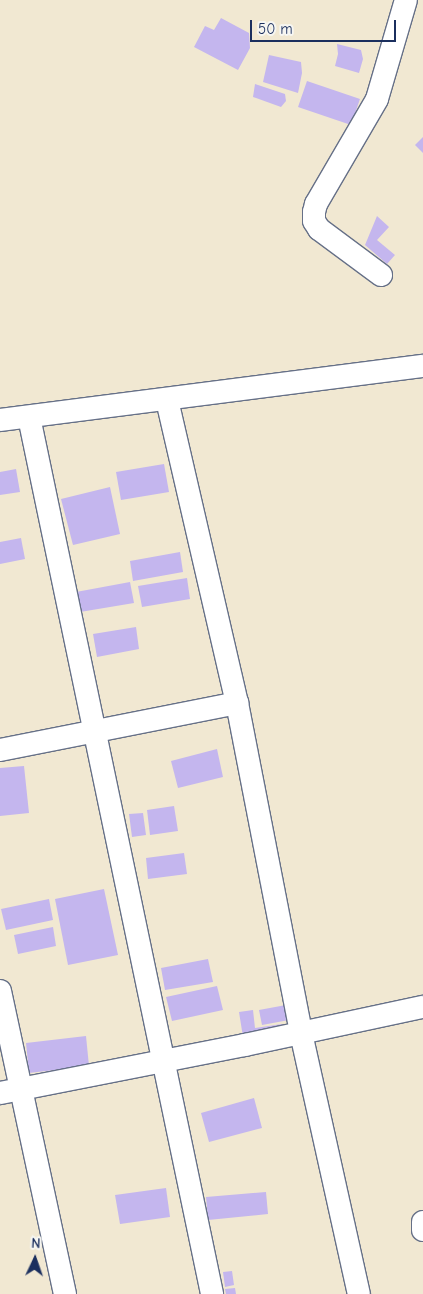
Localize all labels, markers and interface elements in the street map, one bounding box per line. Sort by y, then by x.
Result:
scale bar [253,10,399,42]
text: 50 m [258,20,293,38]
north arrow [10,1234,60,1284]
text: N [31,1235,41,1252]

